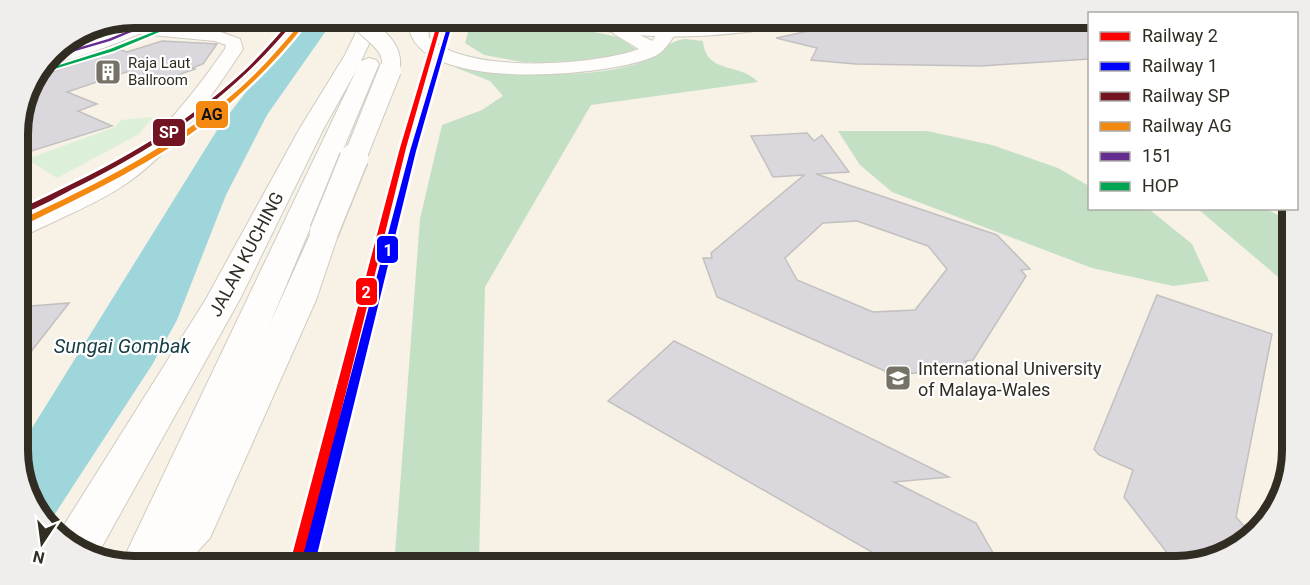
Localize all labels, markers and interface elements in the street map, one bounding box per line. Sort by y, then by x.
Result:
legend [1088,12,1298,210]
text: Railway 2 [1142,25,1218,46]
place label: Raja Laut Ballroom [128,54,190,89]
text: Railway 1 [1142,55,1218,76]
building icon: Raja Laut Ballroom [93,57,123,87]
text: Railway SP [1142,85,1230,106]
line badge: AG [195,100,229,129]
text: AG [201,105,223,124]
text: Railway AG [1142,115,1232,136]
line badge: SP [152,118,186,147]
text: SP [159,123,179,142]
text: 151 [1142,145,1172,166]
text: HOP [1142,175,1179,196]
street label: JALAN KUCHING [204,188,288,320]
line badge: 1 [376,235,399,264]
text: 1 [383,241,393,260]
line badge: 2 [355,277,378,306]
text: 2 [361,283,371,302]
water label: Sungai Gombak [54,334,191,358]
place label: International University of Malaya-Wales [918,358,1102,400]
school or university icon: International University of Malaya-Wales [883,363,913,393]
north arrow [12,513,72,573]
text: N [31,547,46,568]

